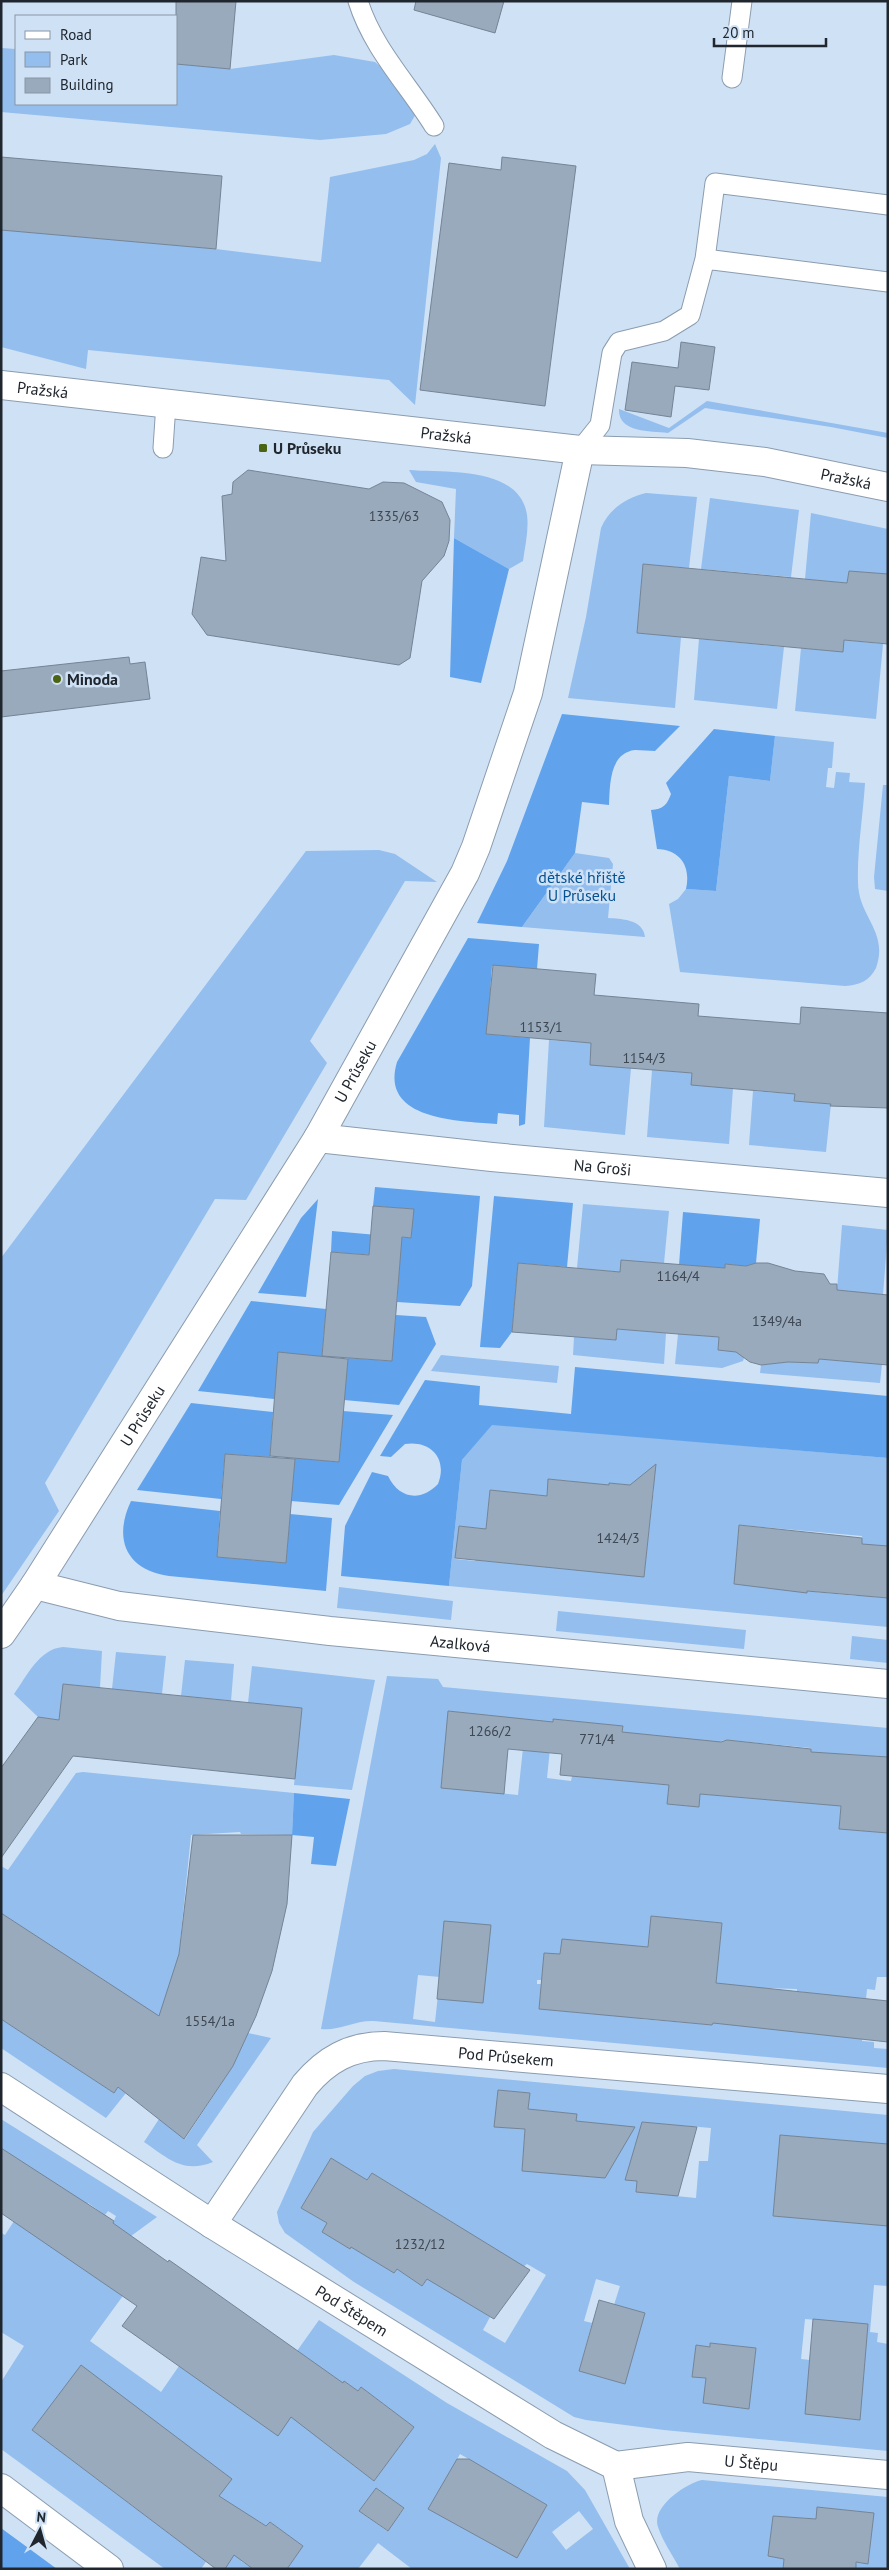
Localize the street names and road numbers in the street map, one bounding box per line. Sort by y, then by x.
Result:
street label: Pražská [16,377,69,402]
street label: Pražská [420,422,473,448]
street label: Pražská [819,464,873,493]
street label: U Průseku [330,1037,380,1106]
street label: Na Groši [573,1154,632,1180]
street label: U Průseku [115,1381,169,1450]
street label: Azalková [429,1631,491,1656]
street label: Pod Průsekem [457,2042,555,2070]
street label: Pod Štěpem [312,2281,392,2340]
street label: U Štěpu [723,2450,779,2475]

